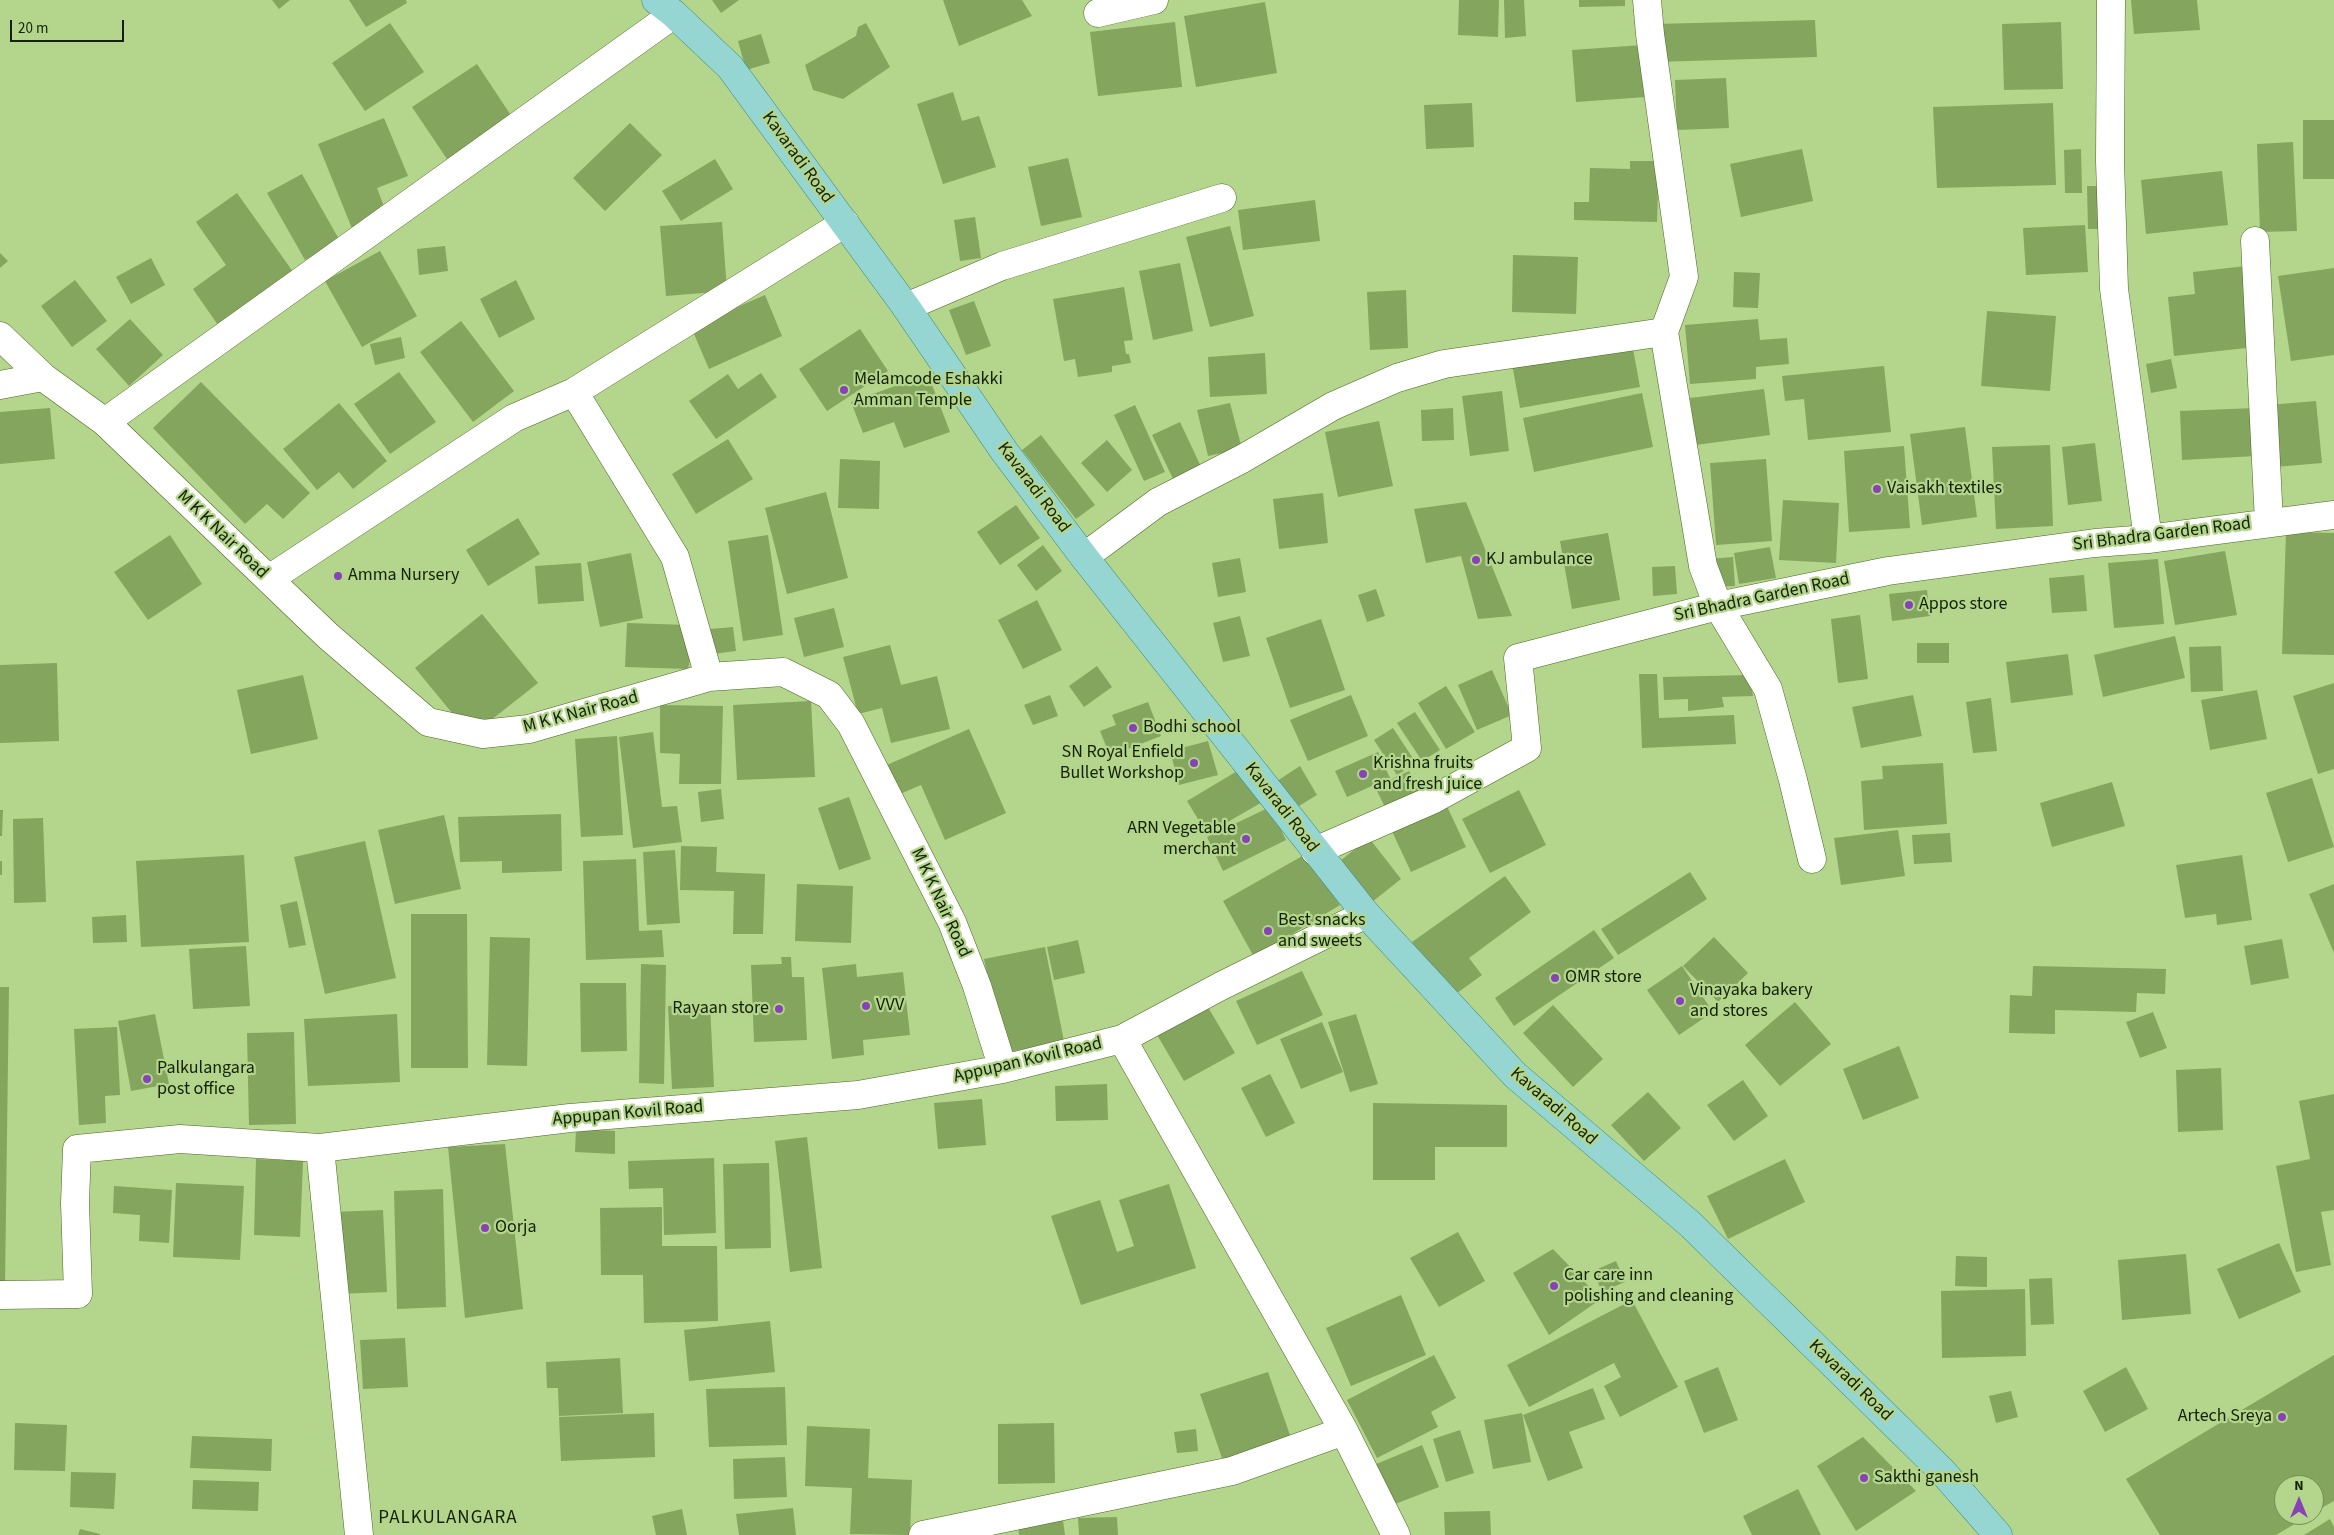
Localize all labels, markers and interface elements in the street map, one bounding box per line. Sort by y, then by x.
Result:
scale bar [12,10,126,42]
text: 20 m [18,18,48,39]
street label: Kavaradi Road [756,108,838,208]
place label: Melamcode Eshakki Amman Temple [854,369,1003,412]
marker: Melamcode Eshakki Amman Temple [838,384,850,396]
street label: Kavaradi Road [992,438,1074,538]
place label: Vaisakh textiles [1887,478,2002,500]
marker: Vaisakh textiles [1871,483,1883,495]
street label: M K K Nair Road [172,486,272,584]
street label: Sri Bhadra Garden Road [2072,513,2252,557]
place label: KJ ambulance [1486,549,1593,571]
marker: KJ ambulance [1470,554,1482,566]
place label: Amma Nursery [348,565,459,587]
street label: Sri Bhadra Garden Road [1672,569,1852,627]
marker: Amma Nursery [332,570,344,582]
place label: Appos store [1919,594,2007,616]
marker: Appos store [1903,599,1915,611]
street label: M K K Nair Road [521,687,641,739]
place label: Bodhi school [1143,717,1241,739]
marker: Bodhi school [1127,722,1139,734]
place label: SN Royal Enfield Bullet Workshop [1060,742,1184,784]
place label: Krishna fruits and fresh juice [1373,753,1482,796]
marker: SN Royal Enfield Bullet Workshop [1188,757,1200,769]
street label: Kavaradi Road [1239,759,1323,857]
marker: Krishna fruits and fresh juice [1357,768,1369,780]
place label: ARN Vegetable merchant [1127,818,1236,861]
marker: ARN Vegetable merchant [1240,833,1252,845]
street label: M K K Nair Road [905,845,975,961]
place label: Best snacks and sweets [1278,910,1365,952]
marker: Best snacks and sweets [1262,925,1274,937]
place label: OMR store [1565,967,1642,989]
marker: OMR store [1549,972,1561,984]
place label: Vinayaka bakery and stores [1690,980,1813,1022]
place label: VVV [876,995,904,1017]
marker: Vinayaka bakery and stores [1674,995,1686,1007]
place label: Rayaan store [672,998,769,1020]
marker: VVV [860,1000,872,1012]
marker: Rayaan store [773,1003,785,1015]
street label: Appupan Kovil Road [952,1033,1104,1089]
place label: Palkulangara post office [157,1058,255,1100]
street label: Kavaradi Road [1505,1063,1601,1151]
marker: Palkulangara post office [141,1073,153,1085]
street label: Appupan Kovil Road [552,1097,704,1131]
place label: Oorja [495,1217,536,1239]
marker: Oorja [479,1222,491,1234]
place label: Car care inn polishing and cleaning [1564,1265,1733,1308]
marker: Car care inn polishing and cleaning [1548,1280,1560,1292]
street label: Kavaradi Road [1804,1336,1896,1426]
place label: Artech Sreya [2178,1406,2272,1428]
marker: Artech Sreya [2276,1411,2288,1423]
place label: Sakthi ganesh [1874,1467,1979,1489]
marker: Sakthi ganesh [1858,1472,1870,1484]
north arrow [2274,1475,2324,1525]
text: N [2294,1476,2304,1496]
district label: PALKULANGARA [377,1508,519,1530]

